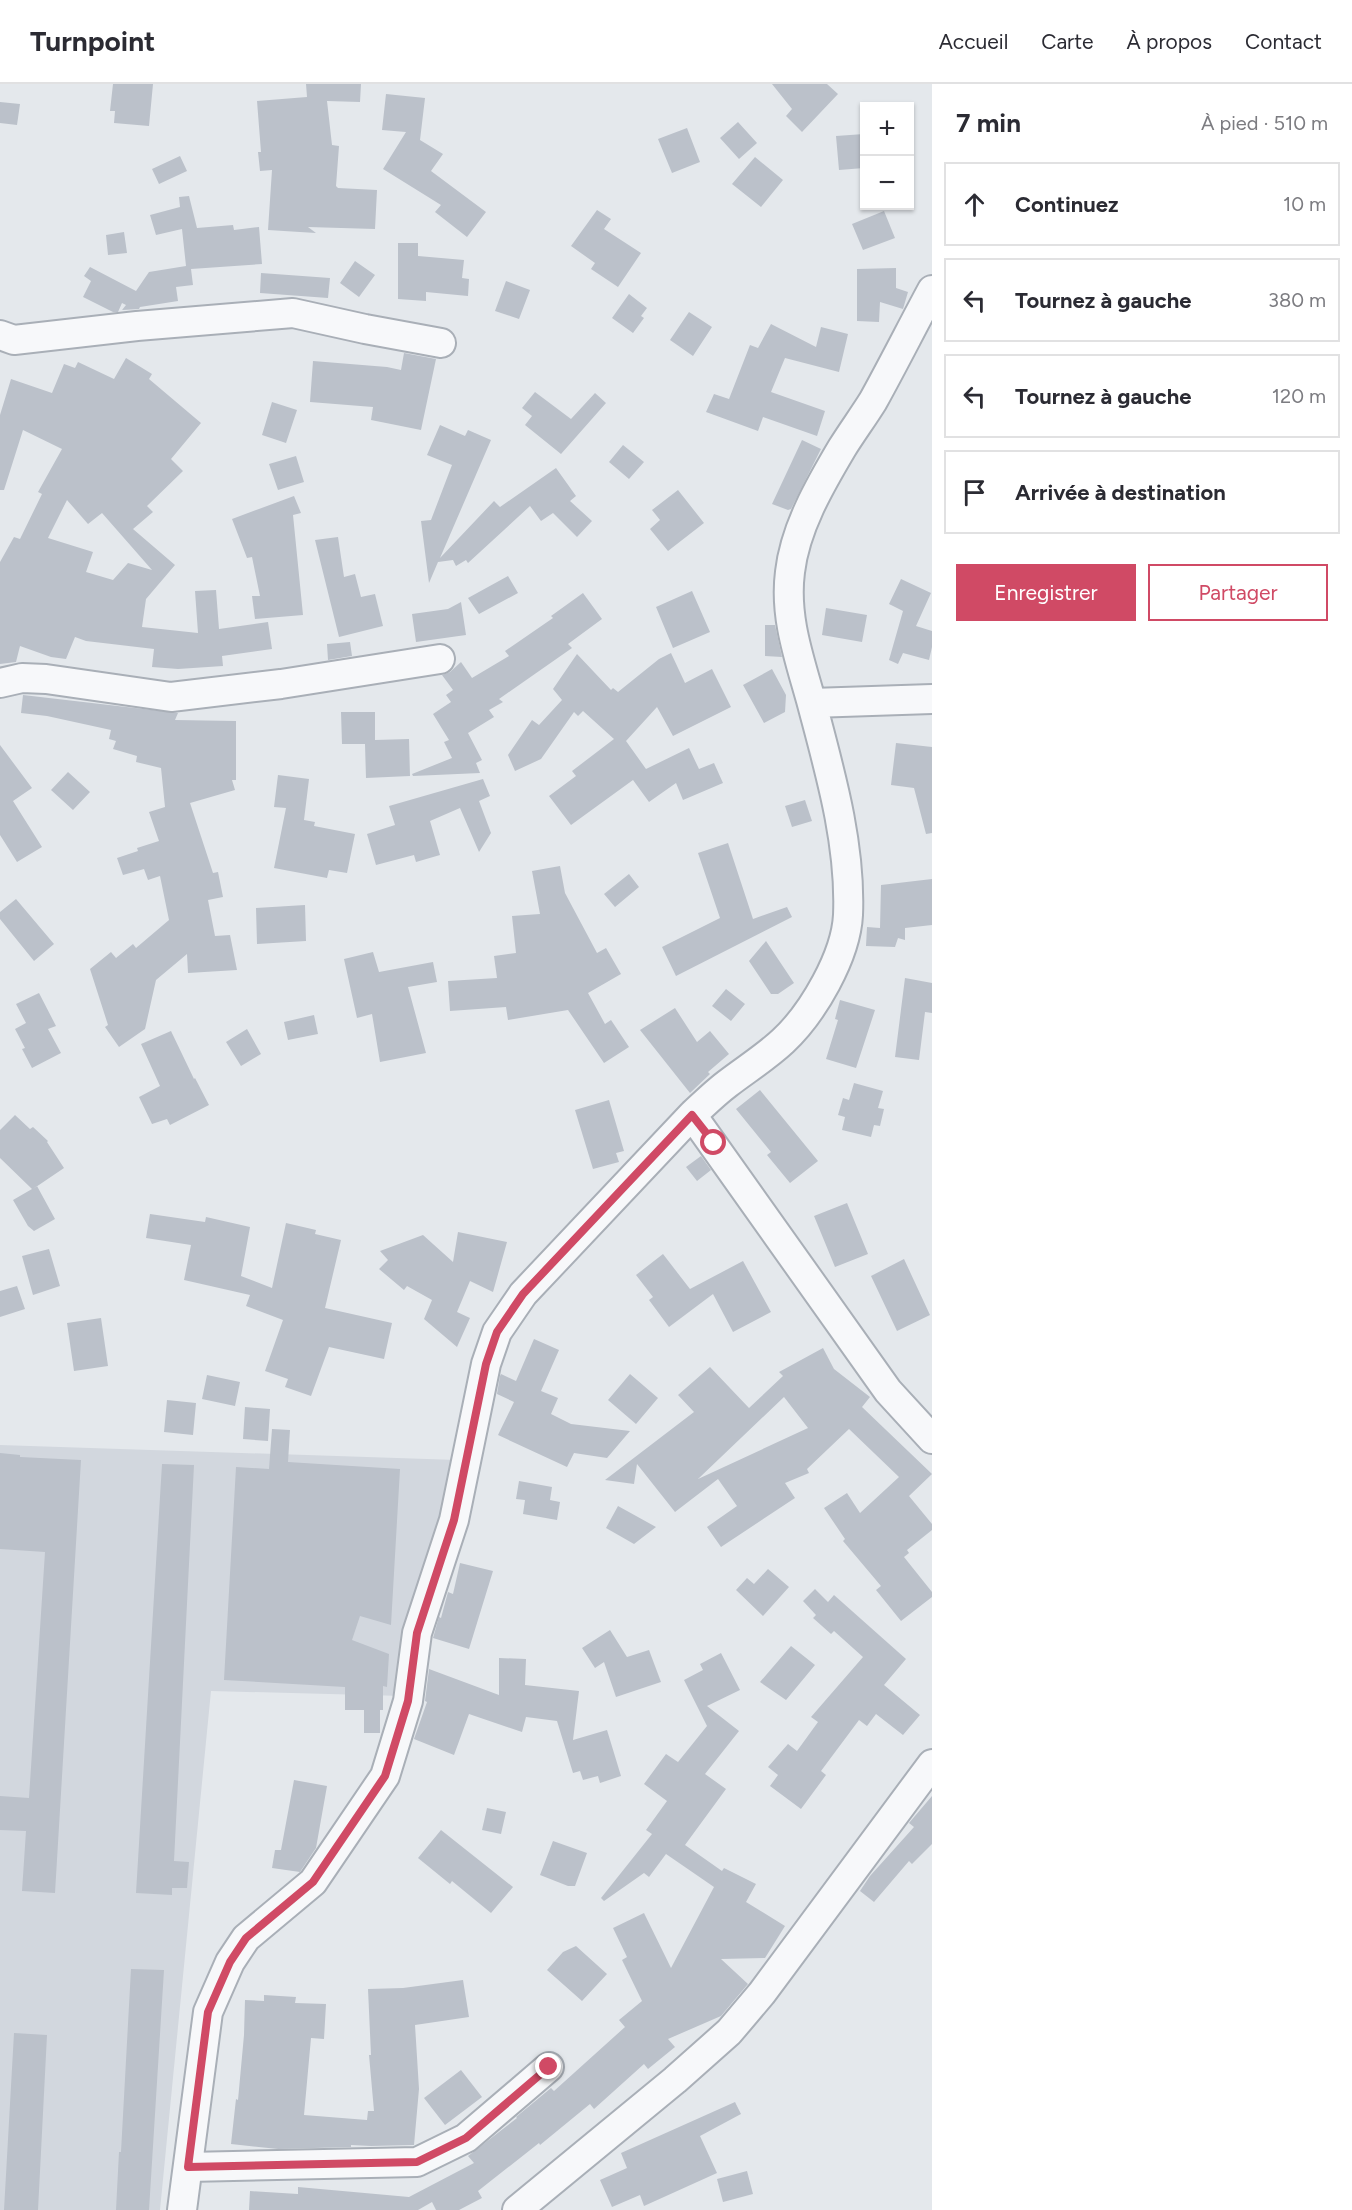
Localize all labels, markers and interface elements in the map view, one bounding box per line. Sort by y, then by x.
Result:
text: Turnpoint [30,24,155,58]
text: Accueil [939,29,1008,54]
text: Carte [1041,29,1094,54]
text: À propos [1127,29,1212,54]
text: Contact [1245,29,1322,54]
map controls [860,102,914,210]
button: + [860,102,914,156]
text: 7 min [956,107,1021,139]
text: À pied · 510 m [1201,111,1328,135]
button: − [860,156,914,210]
icon: ahead [958,188,991,221]
text: Continuez [1015,191,1119,218]
text: 10 m [1283,192,1326,216]
icon: left [958,284,991,317]
text: Tournez à gauche [1015,287,1191,314]
text: 380 m [1268,288,1326,312]
icon: left [958,380,991,413]
text: Tournez à gauche [1015,383,1191,410]
text: 120 m [1272,384,1326,408]
icon: arrive [958,476,991,509]
text: Arrivée à destination [1015,479,1226,506]
button: Enregistrer [956,564,1136,621]
button: Partager [1148,564,1328,621]
route start [700,1129,726,1155]
route end [535,2053,561,2079]

